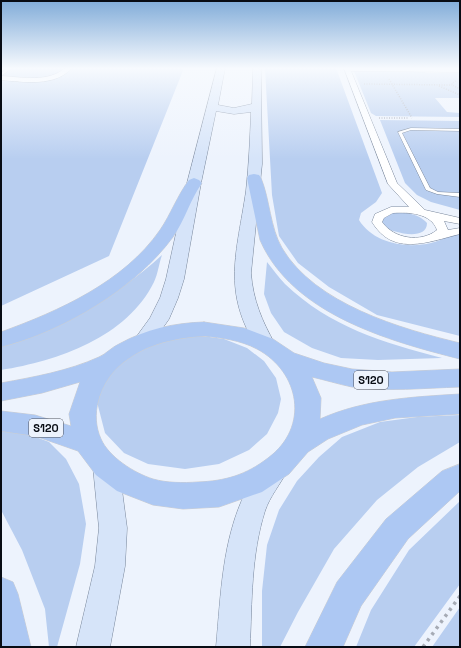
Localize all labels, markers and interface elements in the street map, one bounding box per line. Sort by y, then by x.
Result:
road number: S120 [354,371,388,389]
road number: S120 [29,419,63,437]

